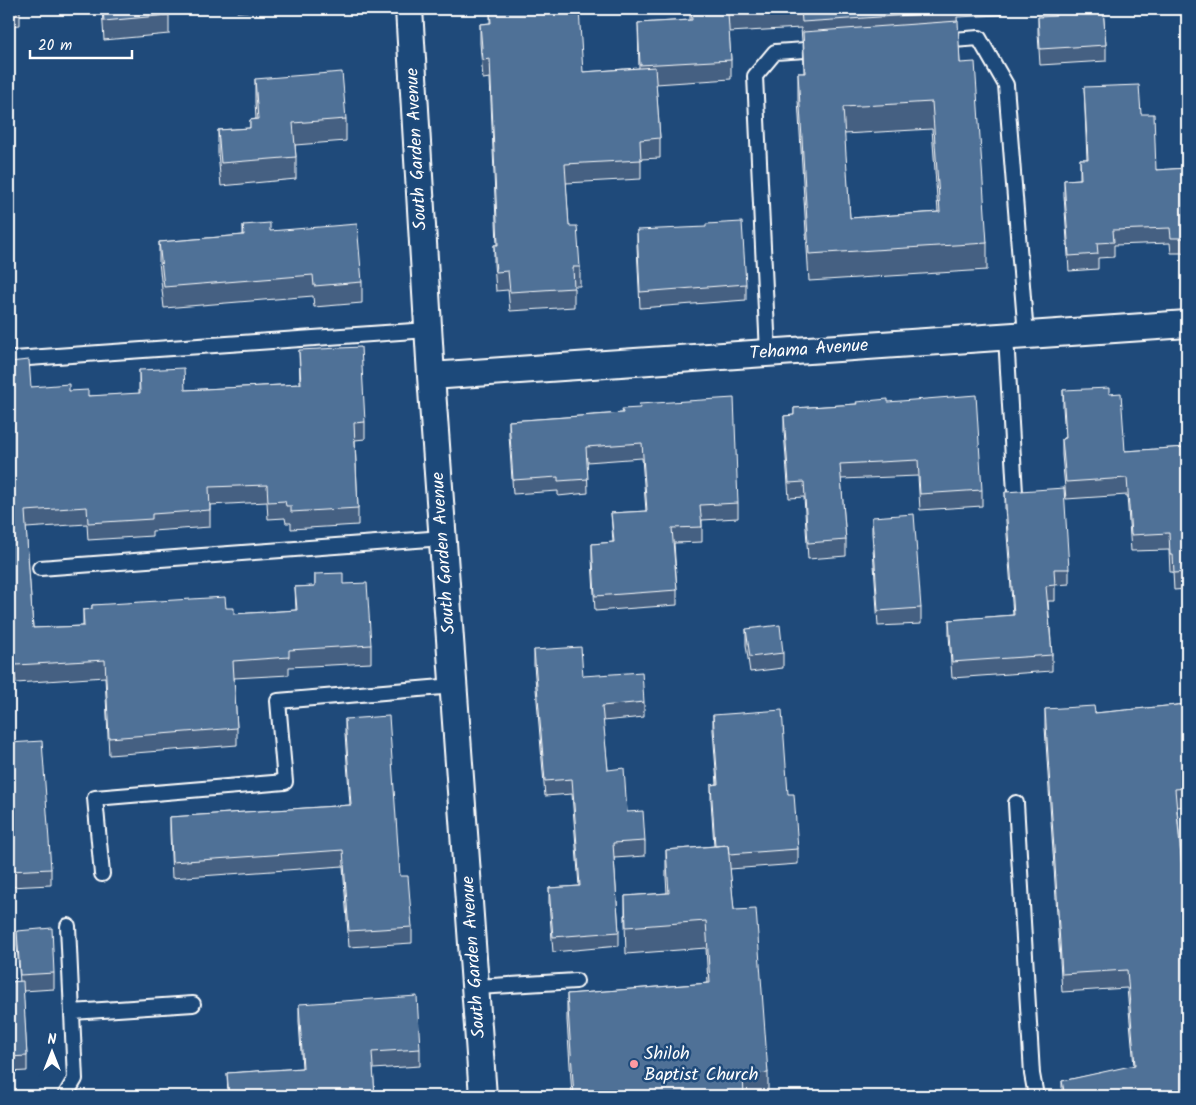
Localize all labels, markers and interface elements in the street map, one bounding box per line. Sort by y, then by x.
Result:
scale bar [30,28,132,60]
text: 20 m [38,34,72,58]
street label: South Garden Avenue [398,67,436,231]
street label: Tehama Avenue [749,331,869,369]
street label: South Garden Avenue [424,471,464,635]
street label: South Garden Avenue [454,875,494,1039]
north arrow [28,1028,78,1078]
text: N [48,1029,57,1051]
place label: Shiloh Baptist Church [644,1040,758,1090]
marker: Shiloh Baptist Church [628,1058,640,1070]

